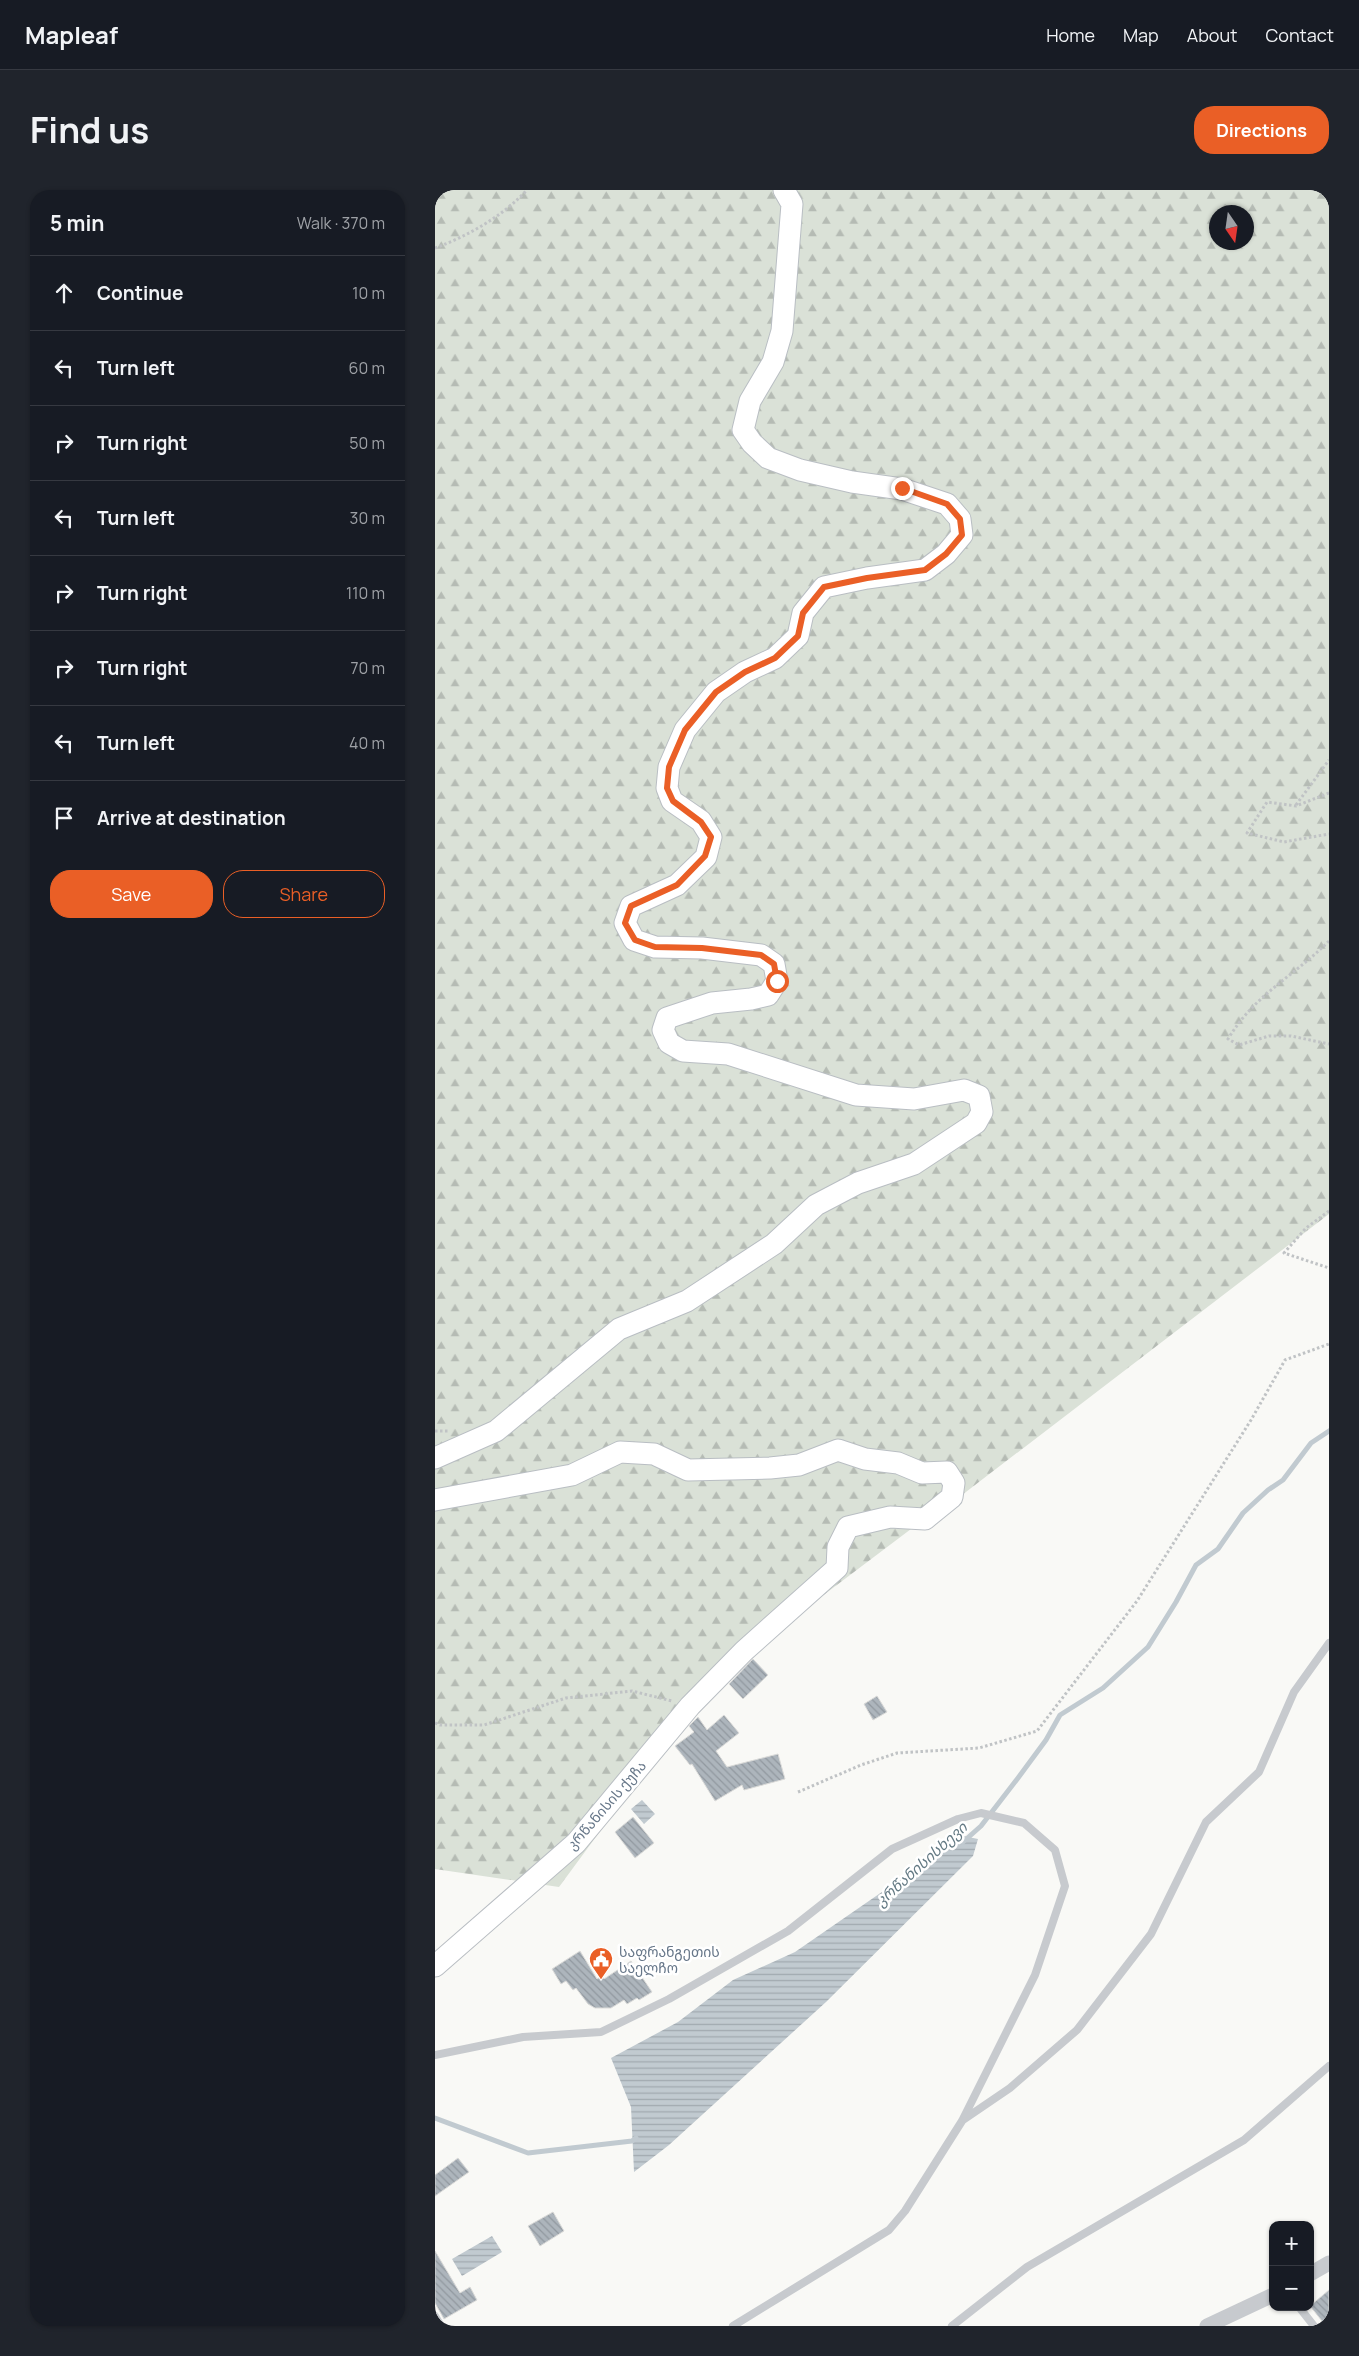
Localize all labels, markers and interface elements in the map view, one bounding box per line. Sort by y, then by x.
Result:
text: Mapleaf [25,18,118,51]
text: Home [1046,23,1095,47]
text: Map [1123,23,1159,47]
text: About [1187,23,1237,47]
text: Contact [1265,23,1334,47]
text: Find us [30,106,149,154]
button: Directions [1194,106,1329,154]
north arrow [1209,205,1254,250]
text: 5 min [50,209,104,237]
text: Walk · 370 m [297,212,385,234]
icon: ahead [50,279,78,307]
text: Continue [97,280,183,306]
text: 10 m [352,282,385,304]
icon: left [50,354,78,382]
text: Turn left [97,355,175,381]
text: 60 m [349,357,385,379]
icon: right [50,429,78,457]
text: Turn right [97,430,187,456]
text: 50 m [349,432,385,454]
route end [891,477,914,500]
icon: left [50,504,78,532]
text: Turn left [97,505,175,531]
text: 30 m [350,507,385,529]
icon: right [50,579,78,607]
text: Turn right [97,580,187,606]
text: 110 m [346,582,385,604]
icon: right [50,654,78,682]
text: Turn right [97,655,187,681]
text: 70 m [350,657,385,679]
icon: left [50,729,78,757]
text: Turn left [97,730,175,756]
text: 40 m [349,732,385,754]
icon: arrive [50,804,78,832]
text: Arrive at destination [97,805,286,831]
button: Save [50,870,213,918]
button: Share [223,870,385,918]
route start [766,970,789,993]
street label: კრწანისის ქუჩა [562,1756,650,1854]
water label: კრწანისისხევი [870,1816,973,1911]
place label: საფრანგეთის საელჩო [619,1942,720,1977]
public building icon: საფრანგეთის საელჩო [588,1946,614,1980]
map controls [1269,2221,1314,2311]
button: + [1269,2221,1314,2266]
button: − [1269,2266,1314,2311]

